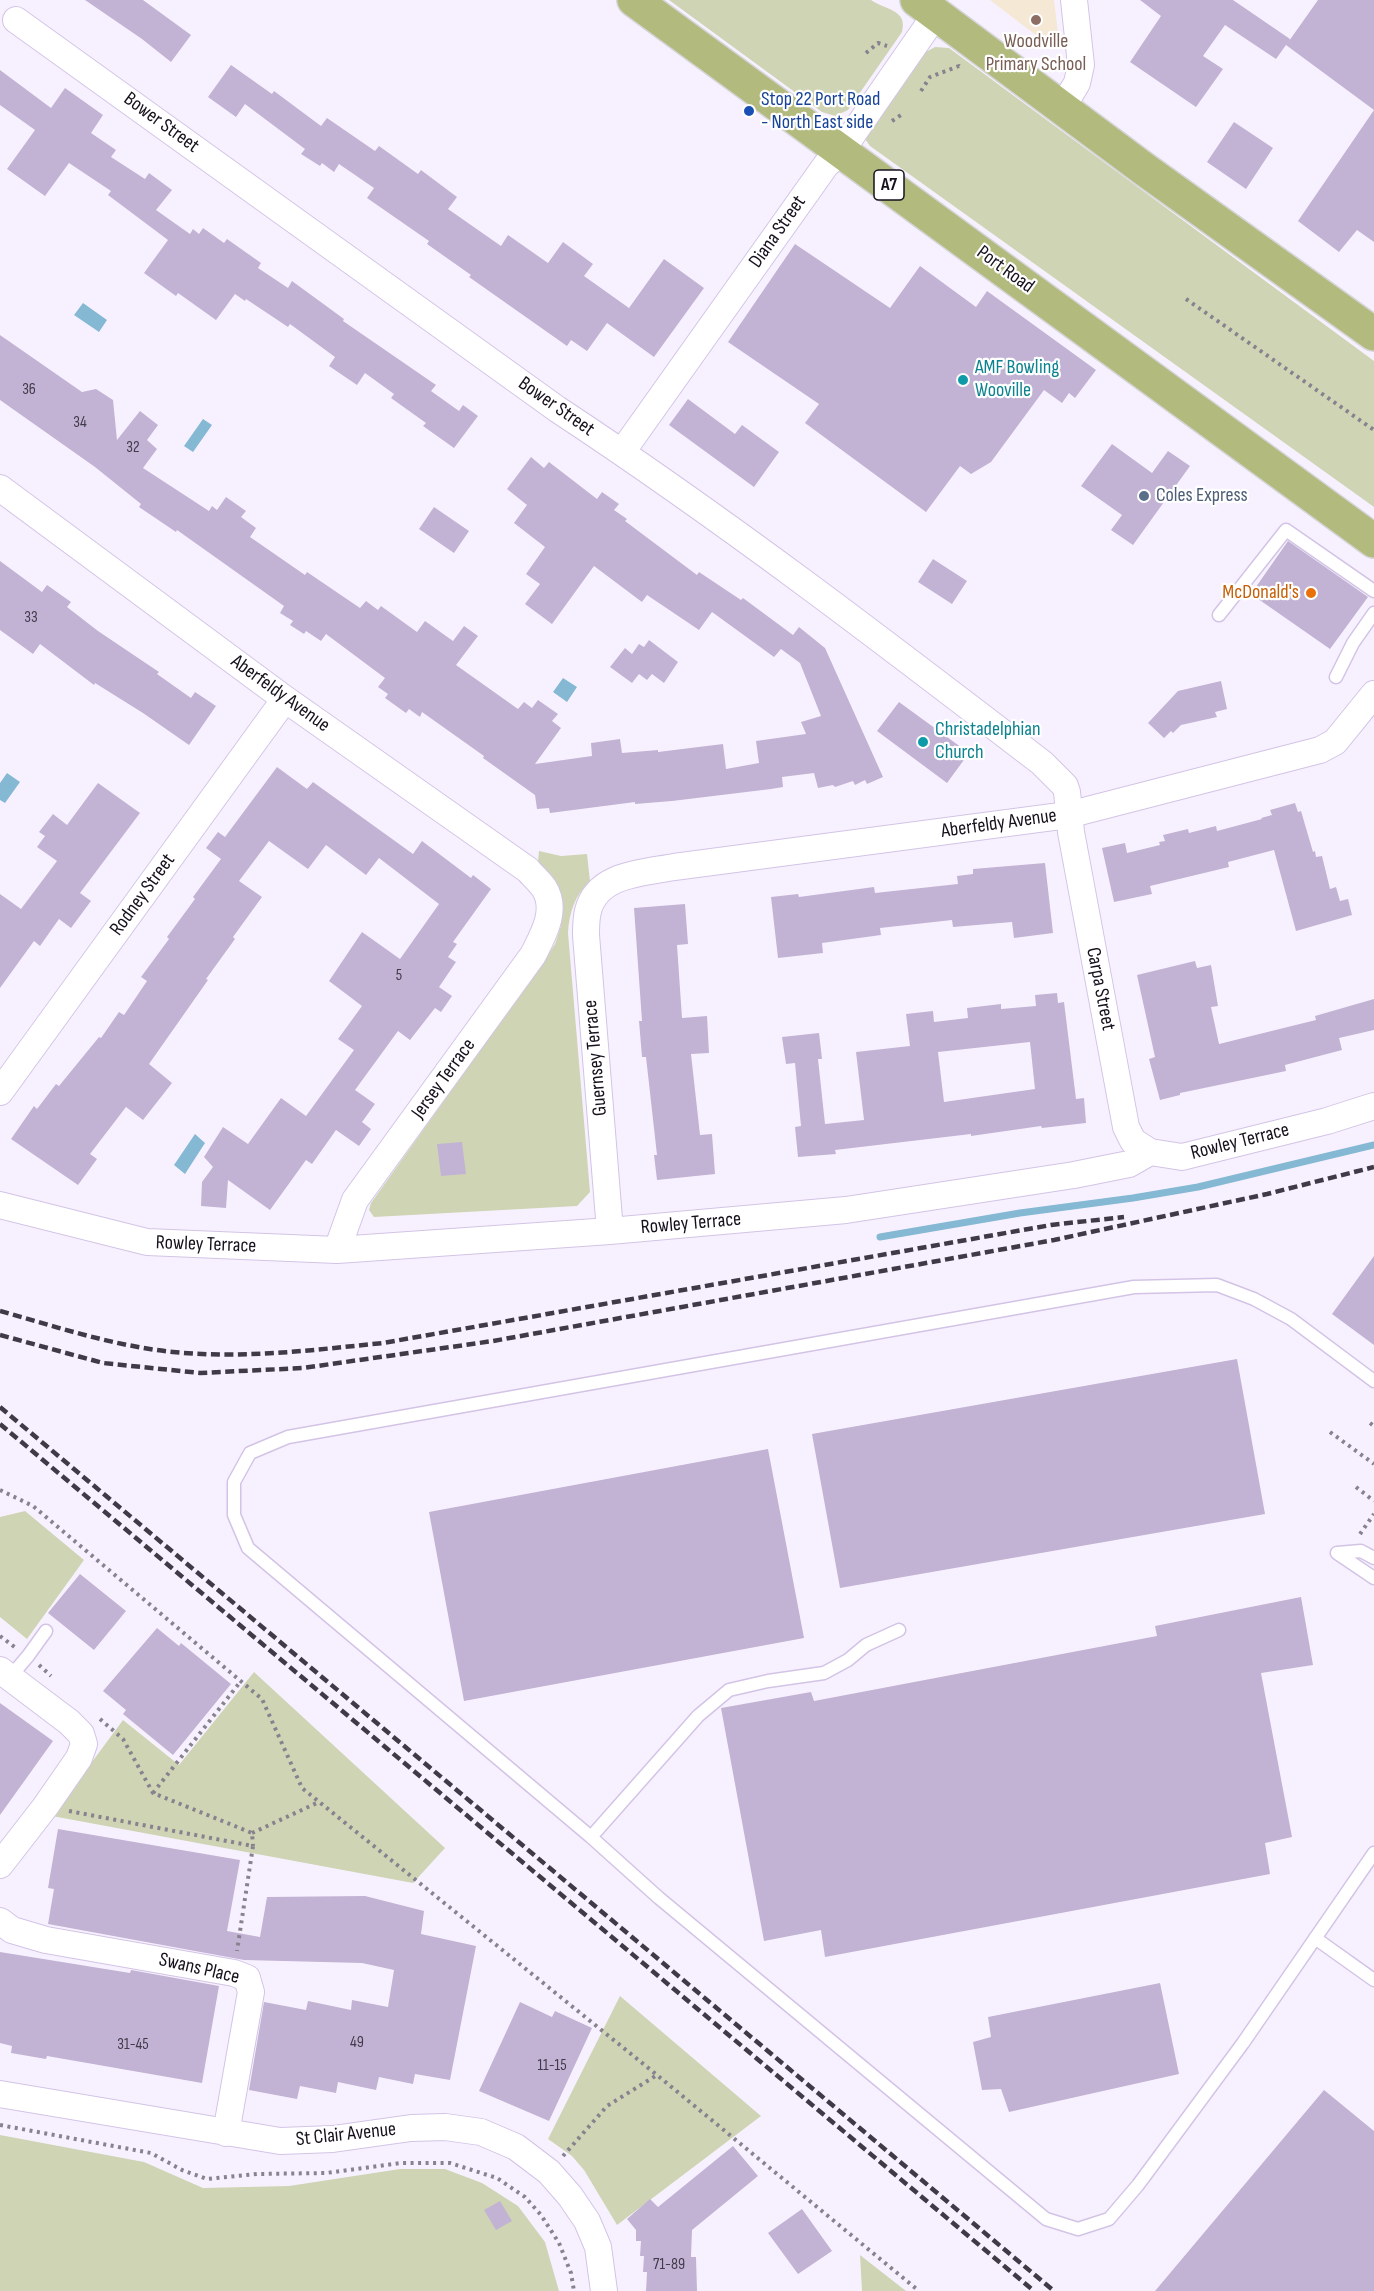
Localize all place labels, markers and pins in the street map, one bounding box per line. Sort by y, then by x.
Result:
marker: Woodville Primary School [1029,13,1043,27]
place label: Woodville Primary School [986,30,1086,77]
place label: Stop 22 Port Road - North East side [761,88,880,135]
marker: Stop 22 Port Road - North East side [742,104,756,118]
place label: AMF Bowling Wooville [975,356,1059,403]
marker: AMF Bowling Wooville [956,373,970,387]
place label: Coles Express [1156,484,1248,508]
marker: Coles Express [1137,489,1151,503]
place label: McDonald's [1222,581,1299,605]
marker: McDonald's [1304,586,1318,600]
place label: Christadelphian Church [935,718,1041,765]
marker: Christadelphian Church [916,735,930,749]

